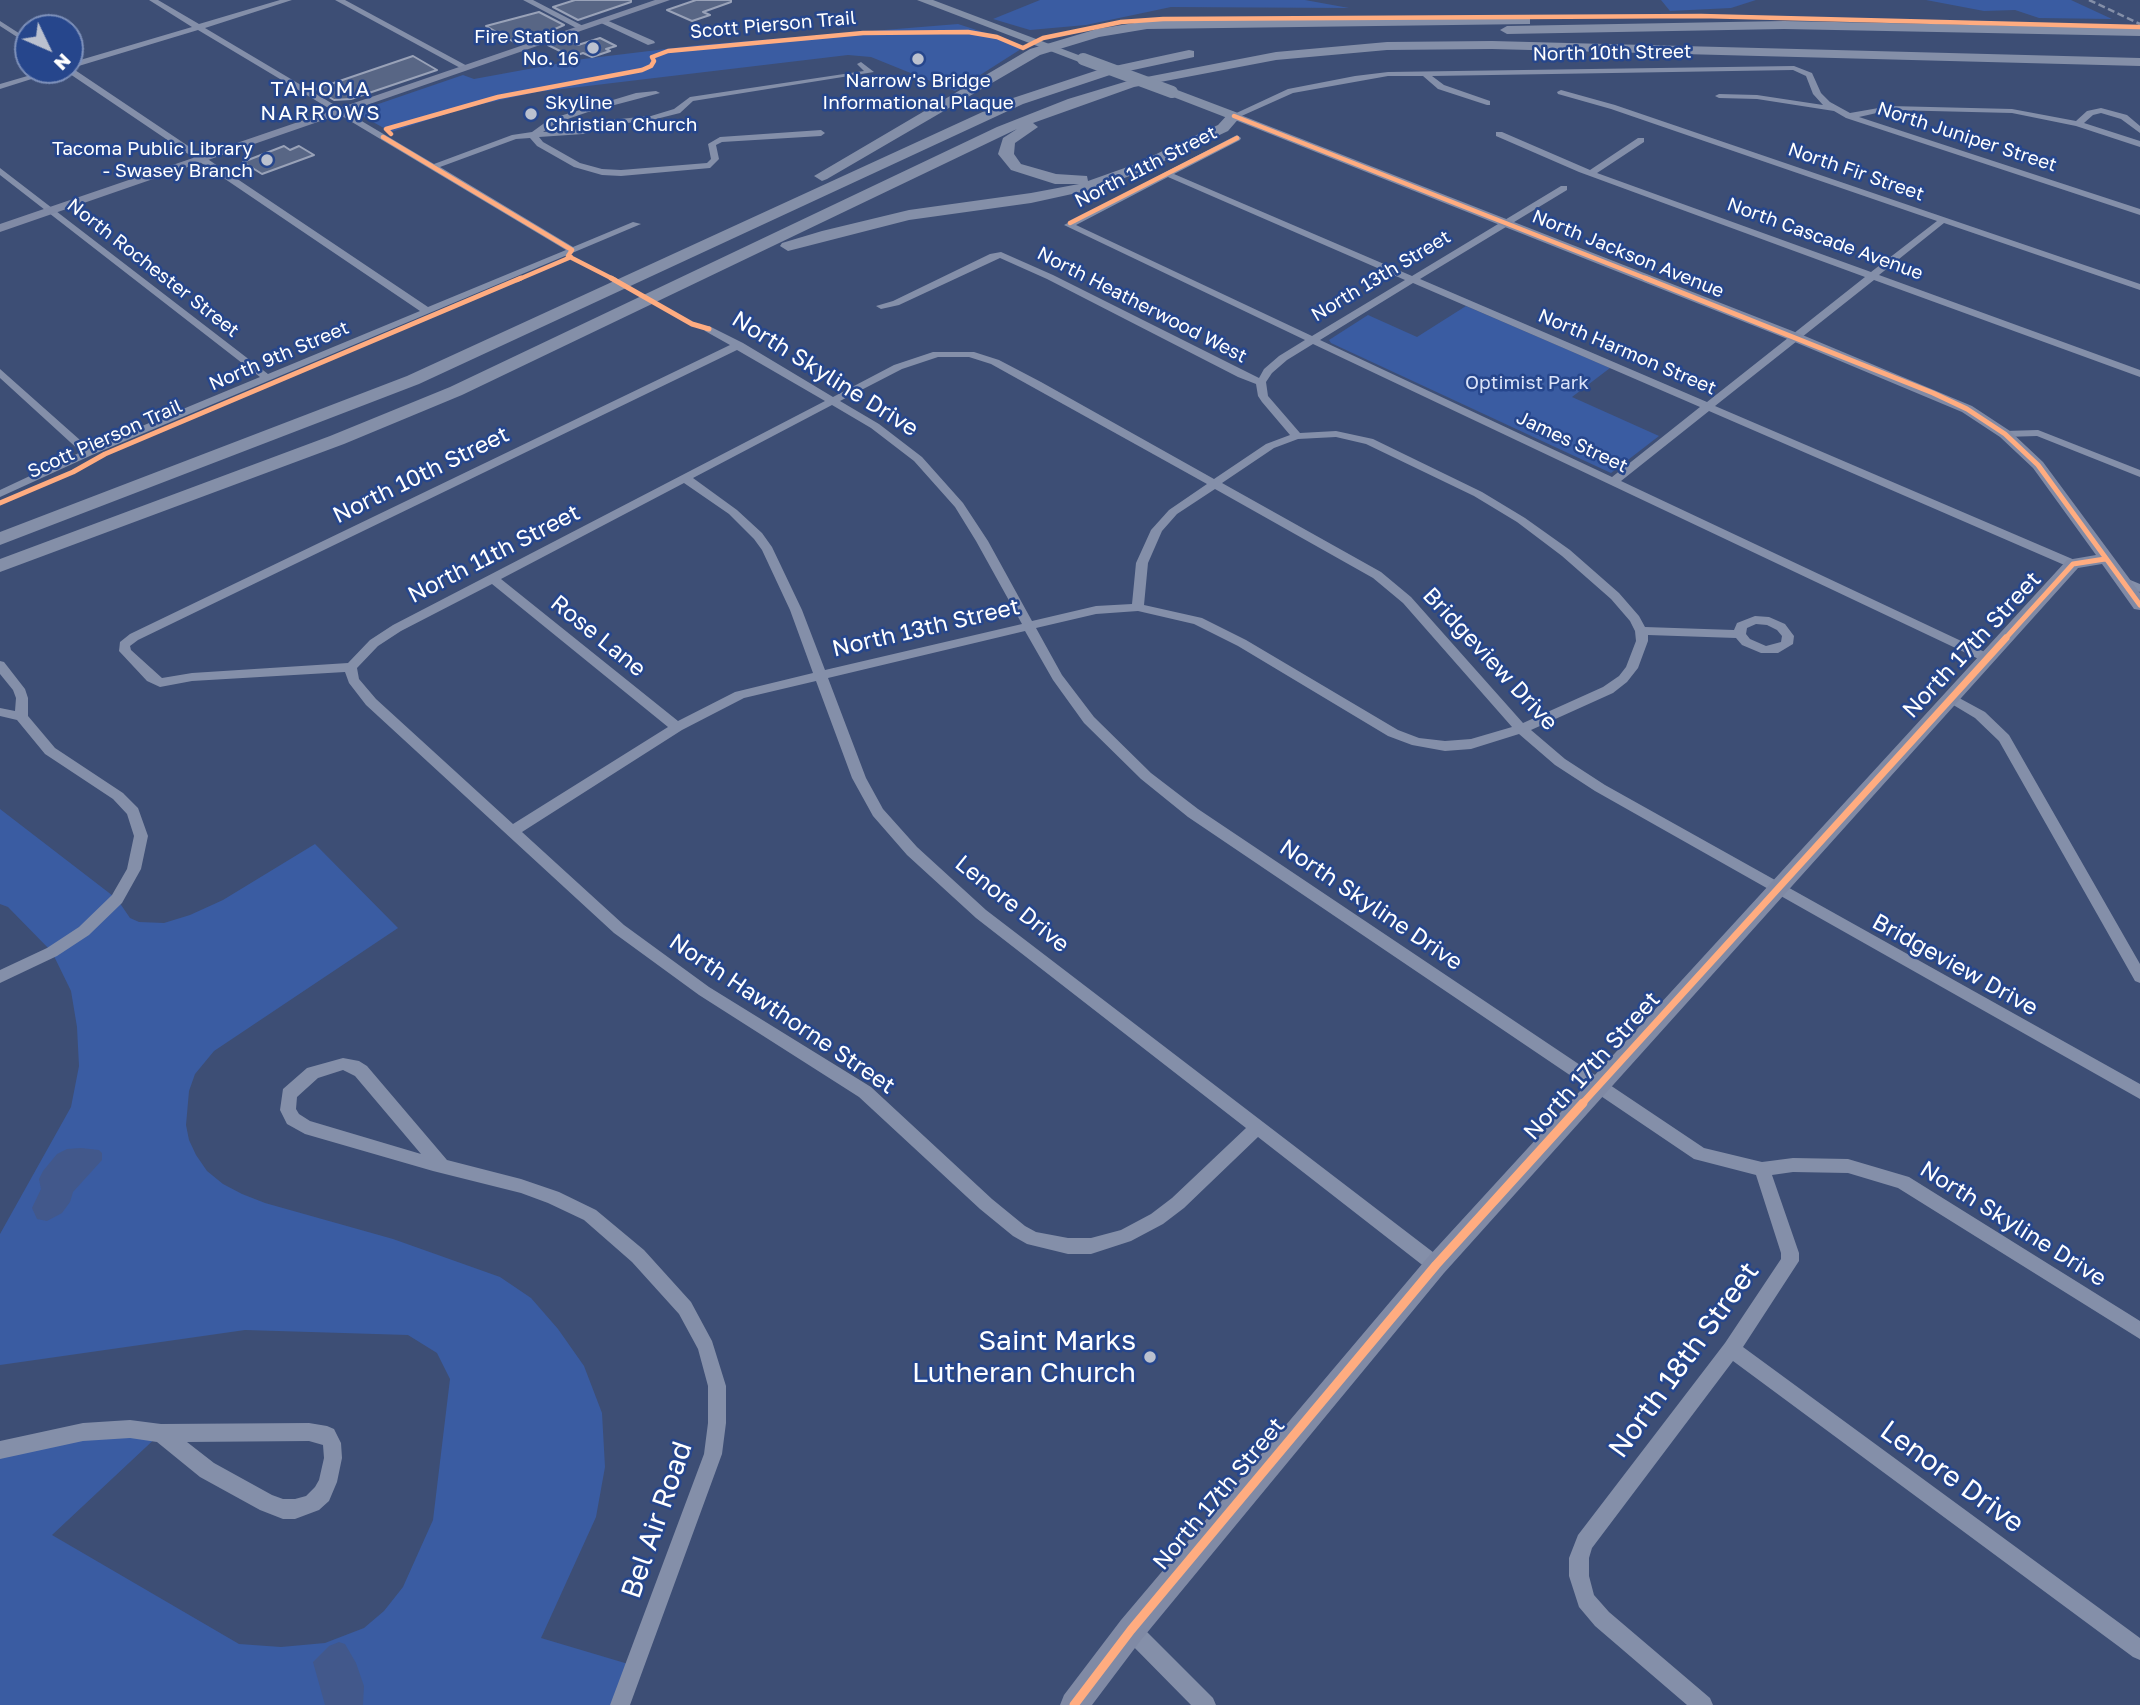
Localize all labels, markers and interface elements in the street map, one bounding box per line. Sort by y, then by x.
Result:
street label: Scott Pierson Trail [689,6,857,44]
north arrow [14,14,84,84]
place label: Fire Station No. 16 [474,26,579,70]
marker: Fire Station No. 16 [585,40,601,56]
street label: North 10th Street [1532,40,1692,66]
text: N [50,49,76,76]
marker: Narrow's Bridge Informational Plaque [910,51,926,67]
place label: Narrow's Bridge Informational Plaque [822,70,1014,114]
district label: TAHOMA NARROWS [261,76,381,126]
place label: Skyline Christian Church [545,92,697,136]
street label: North Juniper Street [1874,97,2060,177]
marker: Skyline Christian Church [523,106,539,122]
street label: North 11th Street [1071,121,1221,213]
place label: Tacoma Public Library - Swasey Branch [52,138,253,182]
street label: North Fir Street [1785,138,1927,206]
marker: Tacoma Public Library - Swasey Branch [259,152,275,168]
street label: North Cascade Avenue [1724,193,1926,285]
street label: North Rochester Street [62,194,244,342]
street label: North Jackson Avenue [1529,205,1727,303]
street label: North 13th Street [1307,225,1455,327]
street label: North Heatherwood West [1033,242,1251,368]
street label: North Harmon Street [1535,304,1719,400]
street label: North Skyline Drive [727,305,923,443]
street label: North 9th Street [206,316,352,396]
park label: Optimist Park [1465,372,1589,394]
street label: Scott Pierson Trail [24,395,186,483]
street label: James Street [1513,406,1631,478]
street label: North 10th Street [328,420,514,530]
street label: North 11th Street [403,499,585,609]
street label: North 17th Street [1897,566,2047,724]
street label: Bridgeview Drive [1417,582,1563,736]
street label: Rose Lane [545,589,651,683]
street label: North 13th Street [830,593,1022,663]
street label: North Skyline Drive [1274,834,1468,976]
street label: Lenore Drive [949,850,1075,958]
street label: Bridgeview Drive [1867,908,2043,1022]
street label: North Hawthorne Street [664,928,900,1100]
street label: North 17th Street [1518,986,1666,1146]
street label: North Skyline Drive [1915,1155,2111,1293]
street label: North 18th Street [1602,1255,1766,1465]
place label: Saint Marks Lutheran Church [912,1324,1136,1390]
marker: Saint Marks Lutheran Church [1142,1349,1158,1365]
street label: North 17th Street [1147,1412,1291,1576]
street label: Lenore Drive [1874,1414,2030,1540]
street label: Bel Air Road [614,1437,700,1603]

